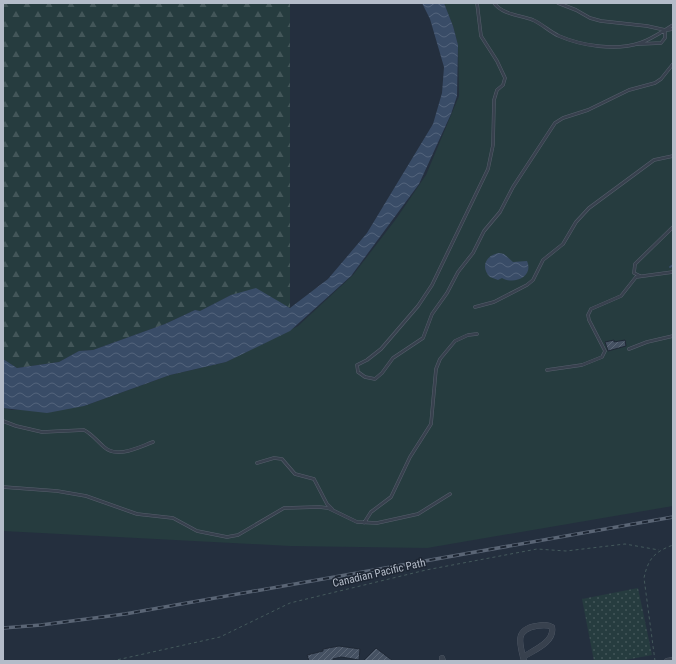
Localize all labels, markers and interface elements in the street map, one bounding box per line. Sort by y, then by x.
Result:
street label: Canadian Pacific Path [331,556,427,590]

